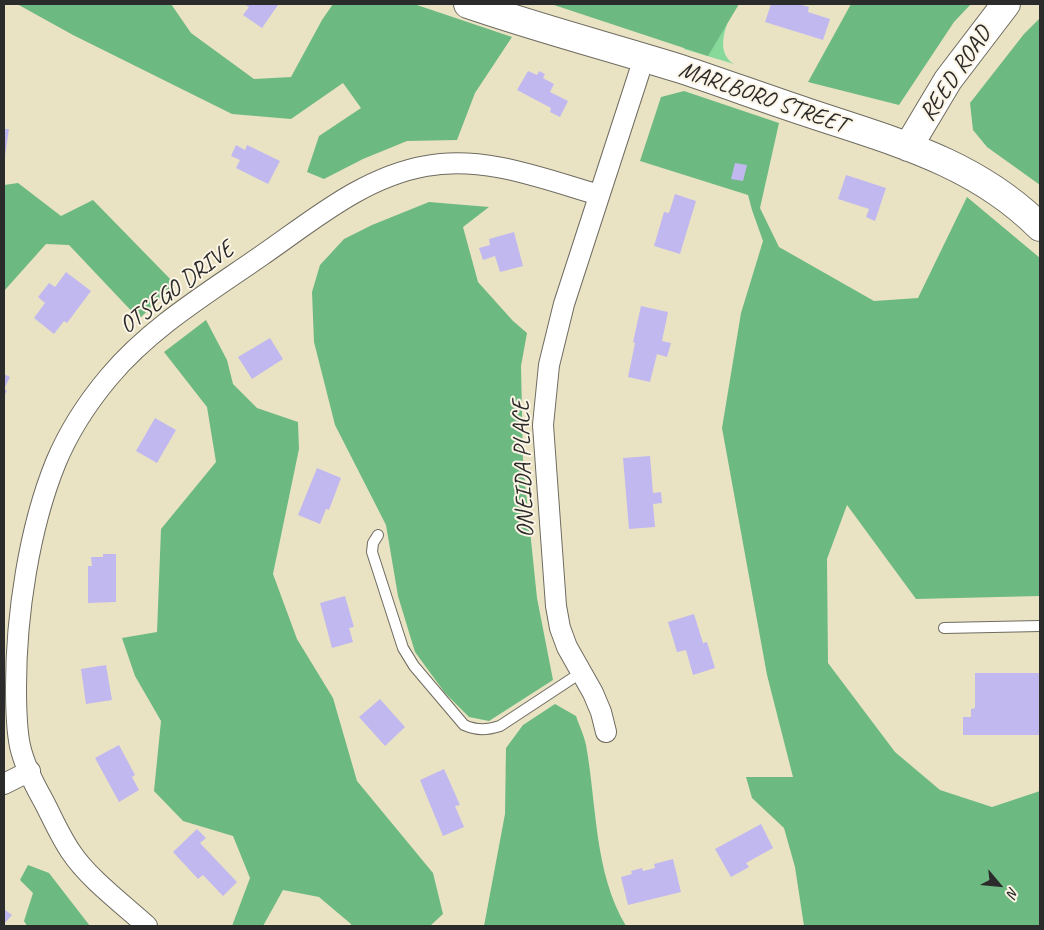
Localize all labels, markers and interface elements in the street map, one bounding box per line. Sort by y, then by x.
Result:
street label: REED ROAD [914,21,998,127]
street label: MARLBORO STREET [675,56,851,140]
street label: OTSEGO DRIVE [114,236,240,340]
street label: ONEIDA PLACE [507,400,541,538]
north arrow [974,860,1024,910]
text: N [1003,884,1022,900]

